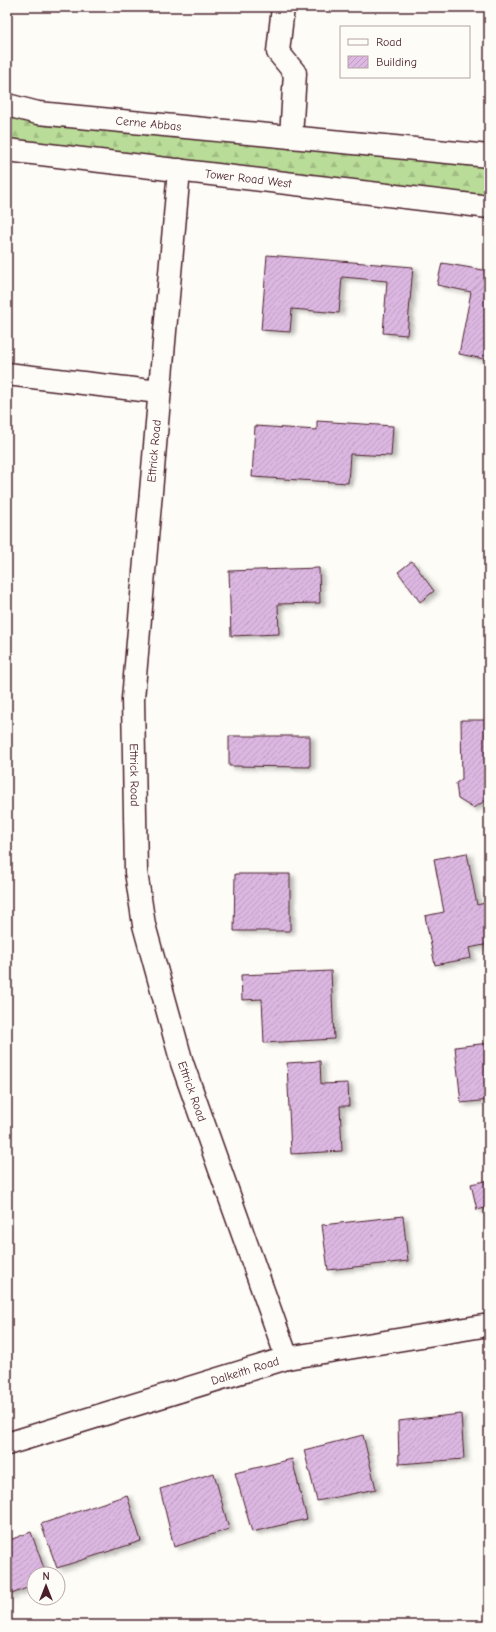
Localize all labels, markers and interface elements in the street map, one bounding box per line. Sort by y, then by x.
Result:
legend [340,26,470,78]
text: Road [376,35,402,49]
text: Building [376,55,417,69]
street label: Cerne Abbas [115,113,182,134]
street label: Tower Road West [204,166,293,191]
street label: Ettrick Road [144,419,164,483]
street label: Ettrick Road [127,743,142,807]
street label: Ettrick Road [175,1059,209,1124]
street label: Dalkeith Road [209,1354,281,1388]
north arrow [26,1566,66,1606]
text: N [42,1570,50,1583]

